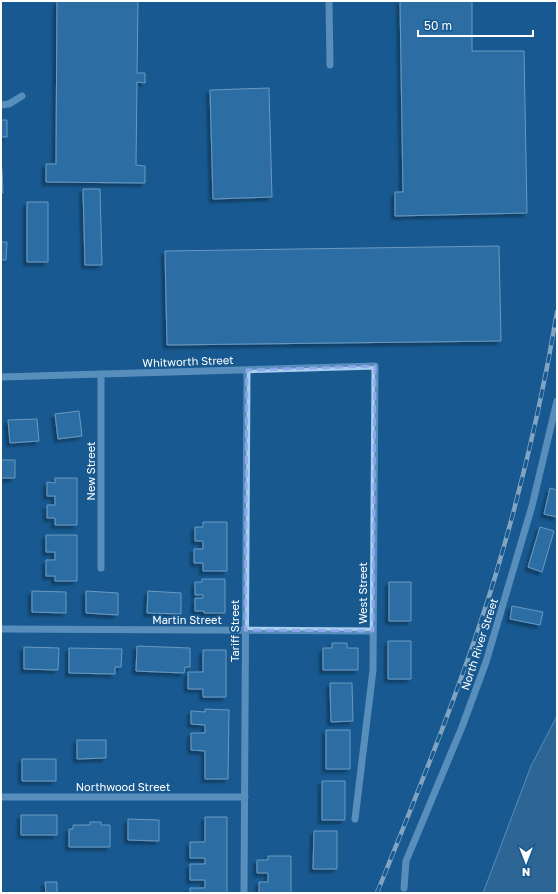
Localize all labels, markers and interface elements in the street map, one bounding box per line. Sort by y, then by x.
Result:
scale bar [418,12,533,38]
text: 50 m [424,18,452,33]
street label: Whitworth Street [142,353,234,369]
street label: New Street [84,442,97,500]
street label: West Street [356,562,369,624]
street label: North River Street [458,596,500,692]
street label: Tariff Street [228,600,241,662]
street label: Martin Street [152,613,222,626]
street label: Northwood Street [76,780,170,793]
north arrow [506,842,546,882]
text: N [522,866,530,879]

